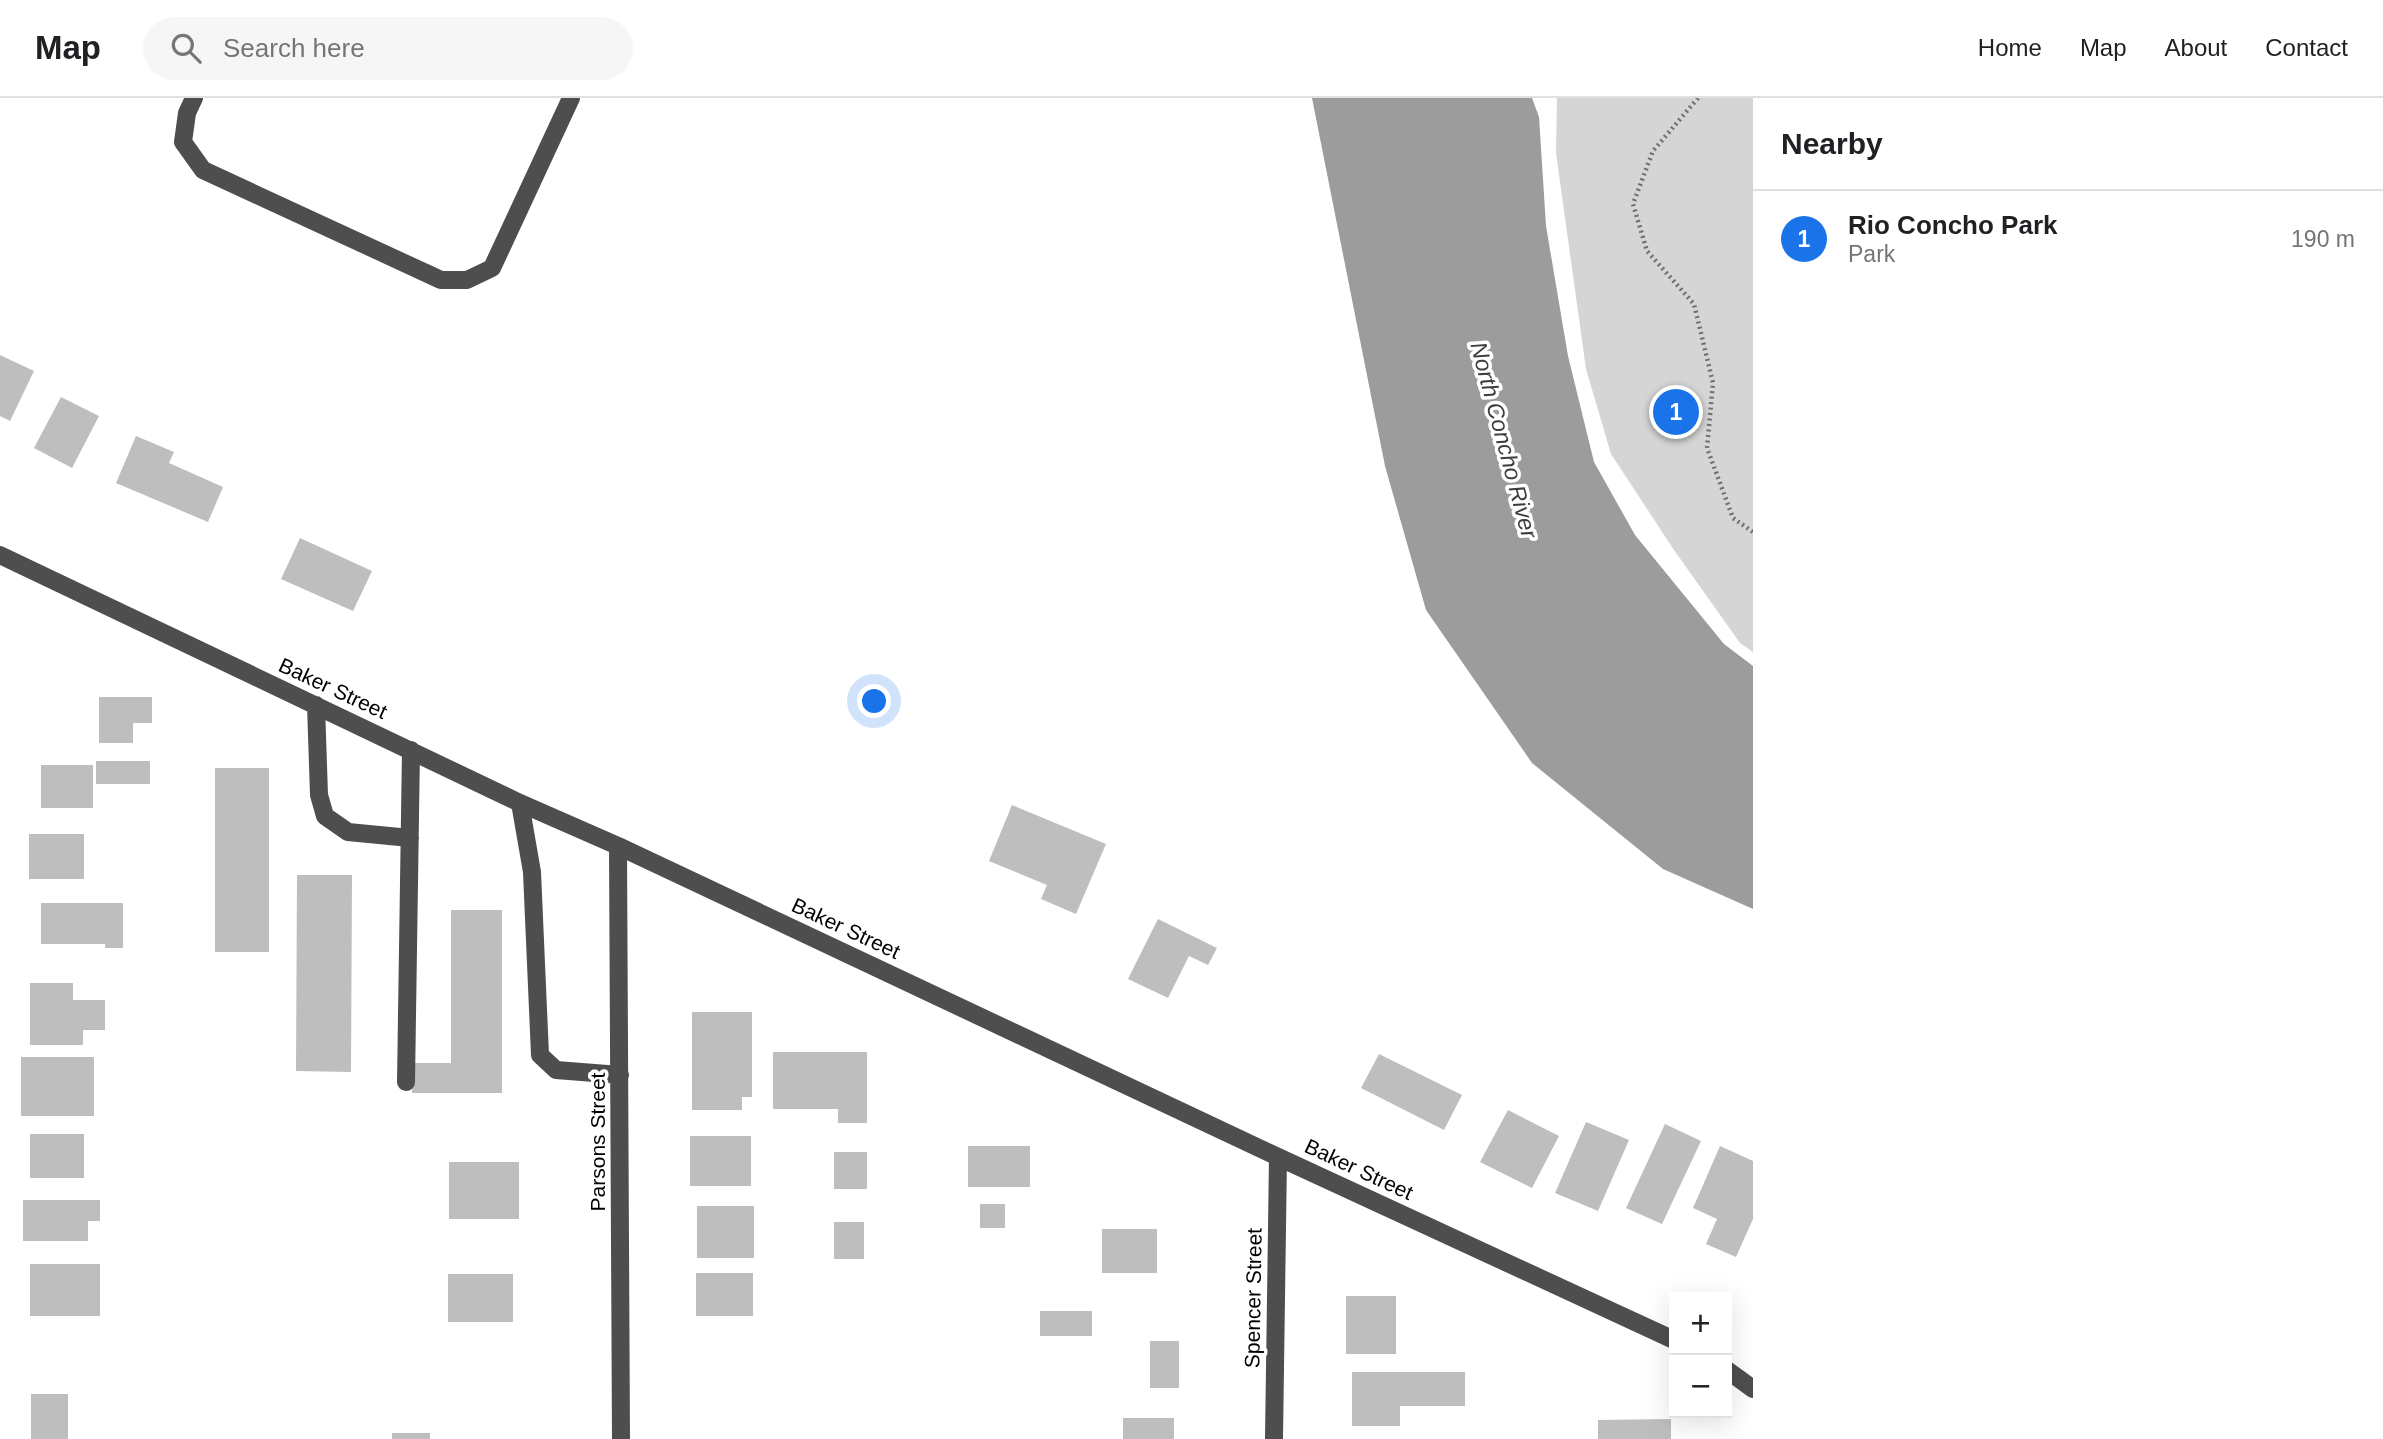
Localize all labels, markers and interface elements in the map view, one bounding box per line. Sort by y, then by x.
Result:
search box [143,17,633,80]
text: Map [35,29,101,66]
icon: search [167,29,205,67]
text: Search here [223,33,365,63]
text: Home [1978,34,2042,61]
text: Map [2080,34,2127,61]
text: About [2165,34,2227,61]
text: Contact [2265,34,2348,61]
text: Nearby [1781,127,1883,160]
text: Rio Concho Park [1848,210,2057,240]
text: 1 [1798,226,1810,252]
text: 190 m [2291,226,2355,252]
text: Park [1848,241,1895,267]
water label: North Concho River [1465,339,1543,542]
pin: 1 [1653,386,1699,438]
street label: Baker Street [275,653,391,723]
your location [857,684,891,718]
street label: Baker Street [788,893,904,963]
street label: Parsons Street [586,1072,609,1211]
street label: Baker Street [1301,1134,1417,1204]
street label: Spencer Street [1240,1228,1266,1368]
map controls [1669,1292,1732,1418]
button: + [1669,1292,1732,1355]
button: − [1669,1355,1732,1418]

